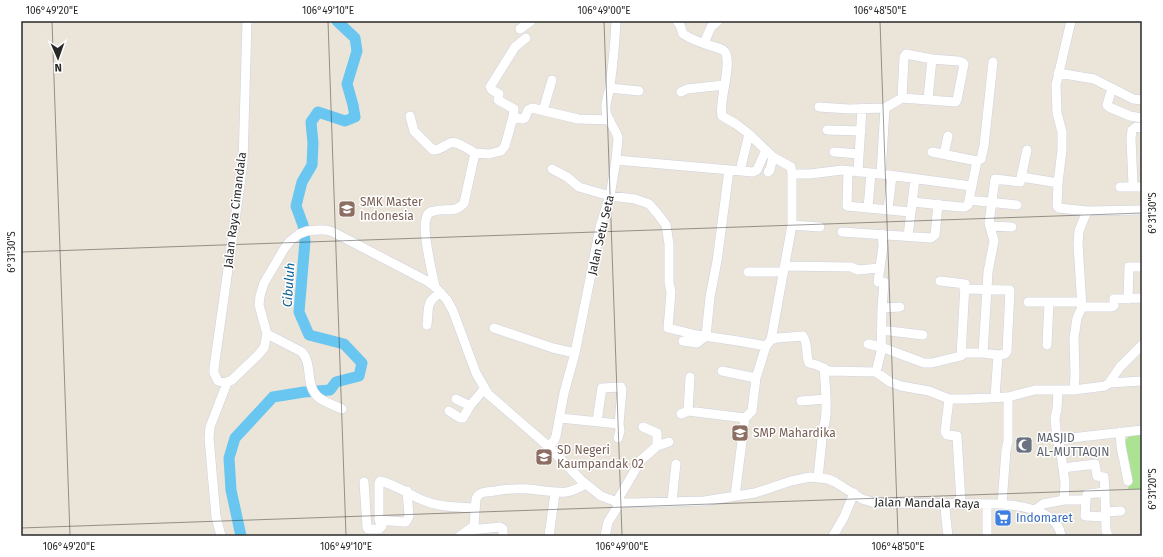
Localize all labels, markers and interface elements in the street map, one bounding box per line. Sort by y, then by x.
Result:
text: 106°49'20"E [26,5,78,17]
text: 106°49'10"E [302,5,354,17]
text: 106°49'00"E [577,5,631,17]
text: 106°48'50"E [853,5,907,17]
north arrow [38,38,78,78]
text: N [54,61,62,74]
street label: Jalan Raya Cimandala [221,151,249,269]
text: 6°31'30"S [1147,192,1159,234]
street label: Jalan Setu Seta [585,194,617,276]
place label: SMK Master Indonesia [360,195,423,223]
school or university icon: SMK Master Indonesia [337,199,357,219]
text: 6°31'30"S [6,231,18,273]
water label: Cibuluh [279,262,298,308]
school or university icon: SMP Mahardika [730,423,750,443]
place label: SMP Mahardika [753,426,836,440]
place label: MASJID AL-MUTTAQIN [1037,431,1109,459]
mosque icon: MASJID AL-MUTTAQIN [1014,435,1034,455]
place label: SD Negeri Kaumpandak 02 [557,443,644,471]
school or university icon: SD Negeri Kaumpandak 02 [534,447,554,467]
text: 6°31'20"S [1147,468,1159,510]
street label: Jalan Mandala Raya [874,495,980,511]
supermarket icon: Indomaret [993,508,1013,528]
place label: Indomaret [1016,511,1073,525]
text: 106°49'20"E [43,541,95,553]
text: 106°49'10"E [320,541,372,553]
text: 106°49'00"E [595,541,649,553]
text: 106°48'50"E [871,541,925,553]

